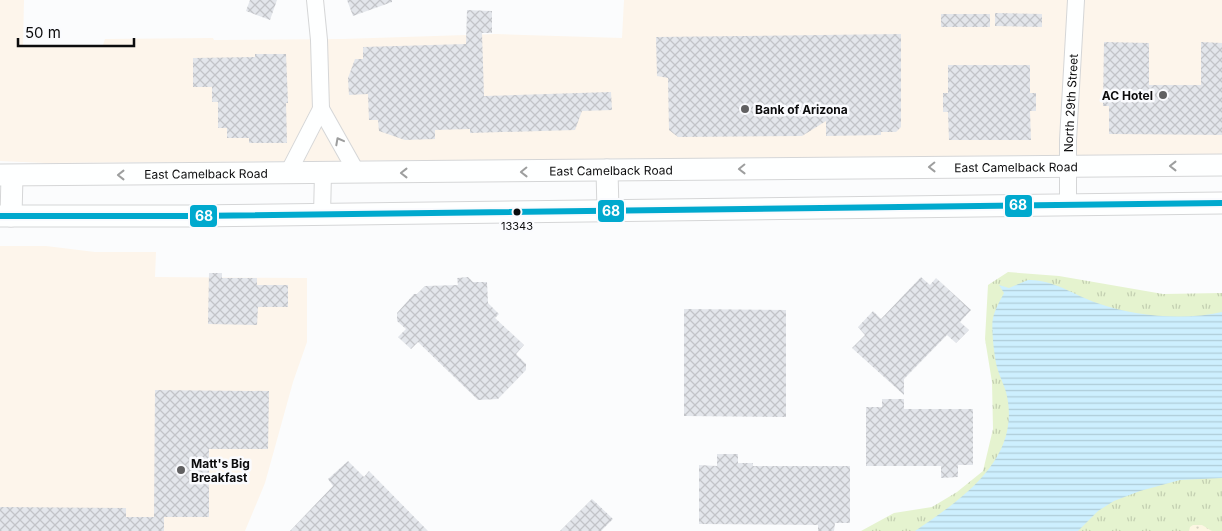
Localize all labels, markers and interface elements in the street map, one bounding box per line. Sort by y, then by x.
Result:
scale bar [18,15,134,47]
text: 50 m [25,23,61,42]
street label: North 29th Street [1060,53,1080,152]
place label: AC Hotel [1102,88,1153,103]
marker: AC Hotel [1157,89,1169,101]
place label: Bank of Arizona [755,102,848,117]
marker: Bank of Arizona [739,103,751,115]
one-way arrow [335,137,345,146]
street label: East Camelback Road [954,159,1078,175]
one-way arrow [1169,161,1177,171]
street label: East Camelback Road [549,162,673,178]
one-way arrow [928,162,936,173]
one-way arrow [738,164,746,174]
street label: East Camelback Road [144,165,268,181]
one-way arrow [519,167,527,177]
one-way arrow [400,168,408,178]
one-way arrow [117,170,124,180]
line badge: 68 [1004,194,1033,218]
text: 68 [1009,196,1027,213]
line badge: 68 [597,199,625,223]
text: 68 [602,202,620,219]
line badge: 68 [189,204,218,228]
text: 68 [195,207,213,224]
marker: 13343 [512,207,522,217]
place label: 13343 [501,219,533,233]
place label: Matt's Big Breakfast [191,456,250,485]
marker: Matt's Big Breakfast [175,464,187,476]

